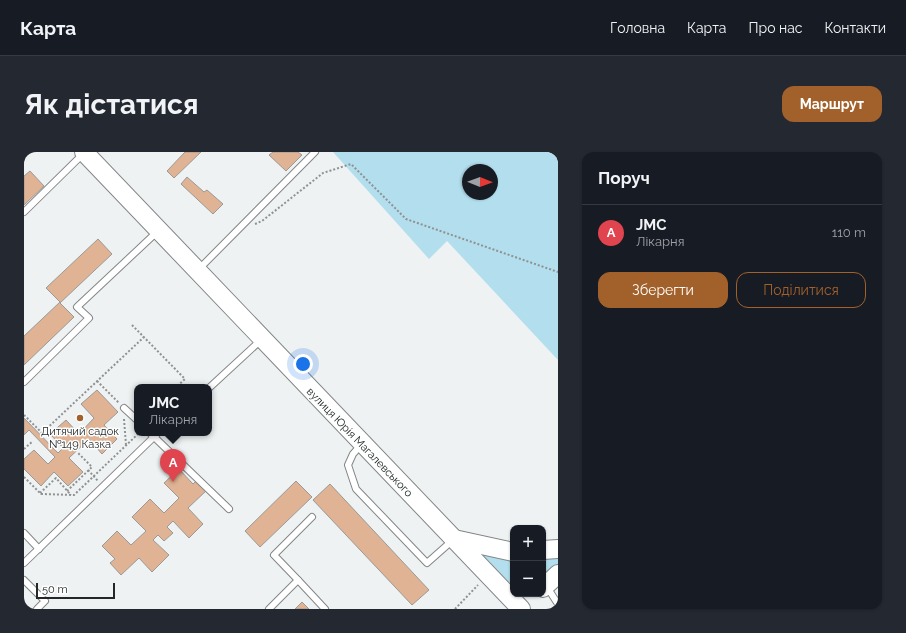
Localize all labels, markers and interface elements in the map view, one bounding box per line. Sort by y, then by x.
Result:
text: Карта [20,17,76,39]
text: Головна [610,20,665,36]
text: Карта [687,20,727,36]
text: Про нас [749,20,803,36]
text: Контакти [825,20,886,36]
button: Маршрут [782,86,882,122]
text: Як дістатися [24,88,198,121]
north arrow [462,164,498,200]
text: Поруч [598,168,650,188]
text: JMC [636,216,667,234]
text: A [607,225,615,240]
text: 110 m [832,225,866,240]
text: Лікарня [636,234,684,249]
button: Зберегти [598,272,728,308]
button: Поділитися [736,272,866,308]
your location [293,354,313,374]
popup [134,384,212,436]
street label: вулиця Юрія Магалевського [304,385,416,500]
text: JMC [149,394,179,412]
text: Лікарня [149,412,197,427]
marker: Дитячий садок №149 Казка [75,413,85,423]
place label: Дитячий садок №149 Казка [41,425,119,451]
pin: A [160,449,186,482]
map controls [510,525,546,597]
button: + [510,525,546,561]
button: − [510,561,546,597]
scale bar [36,581,115,600]
text: 50 m [42,583,68,596]

